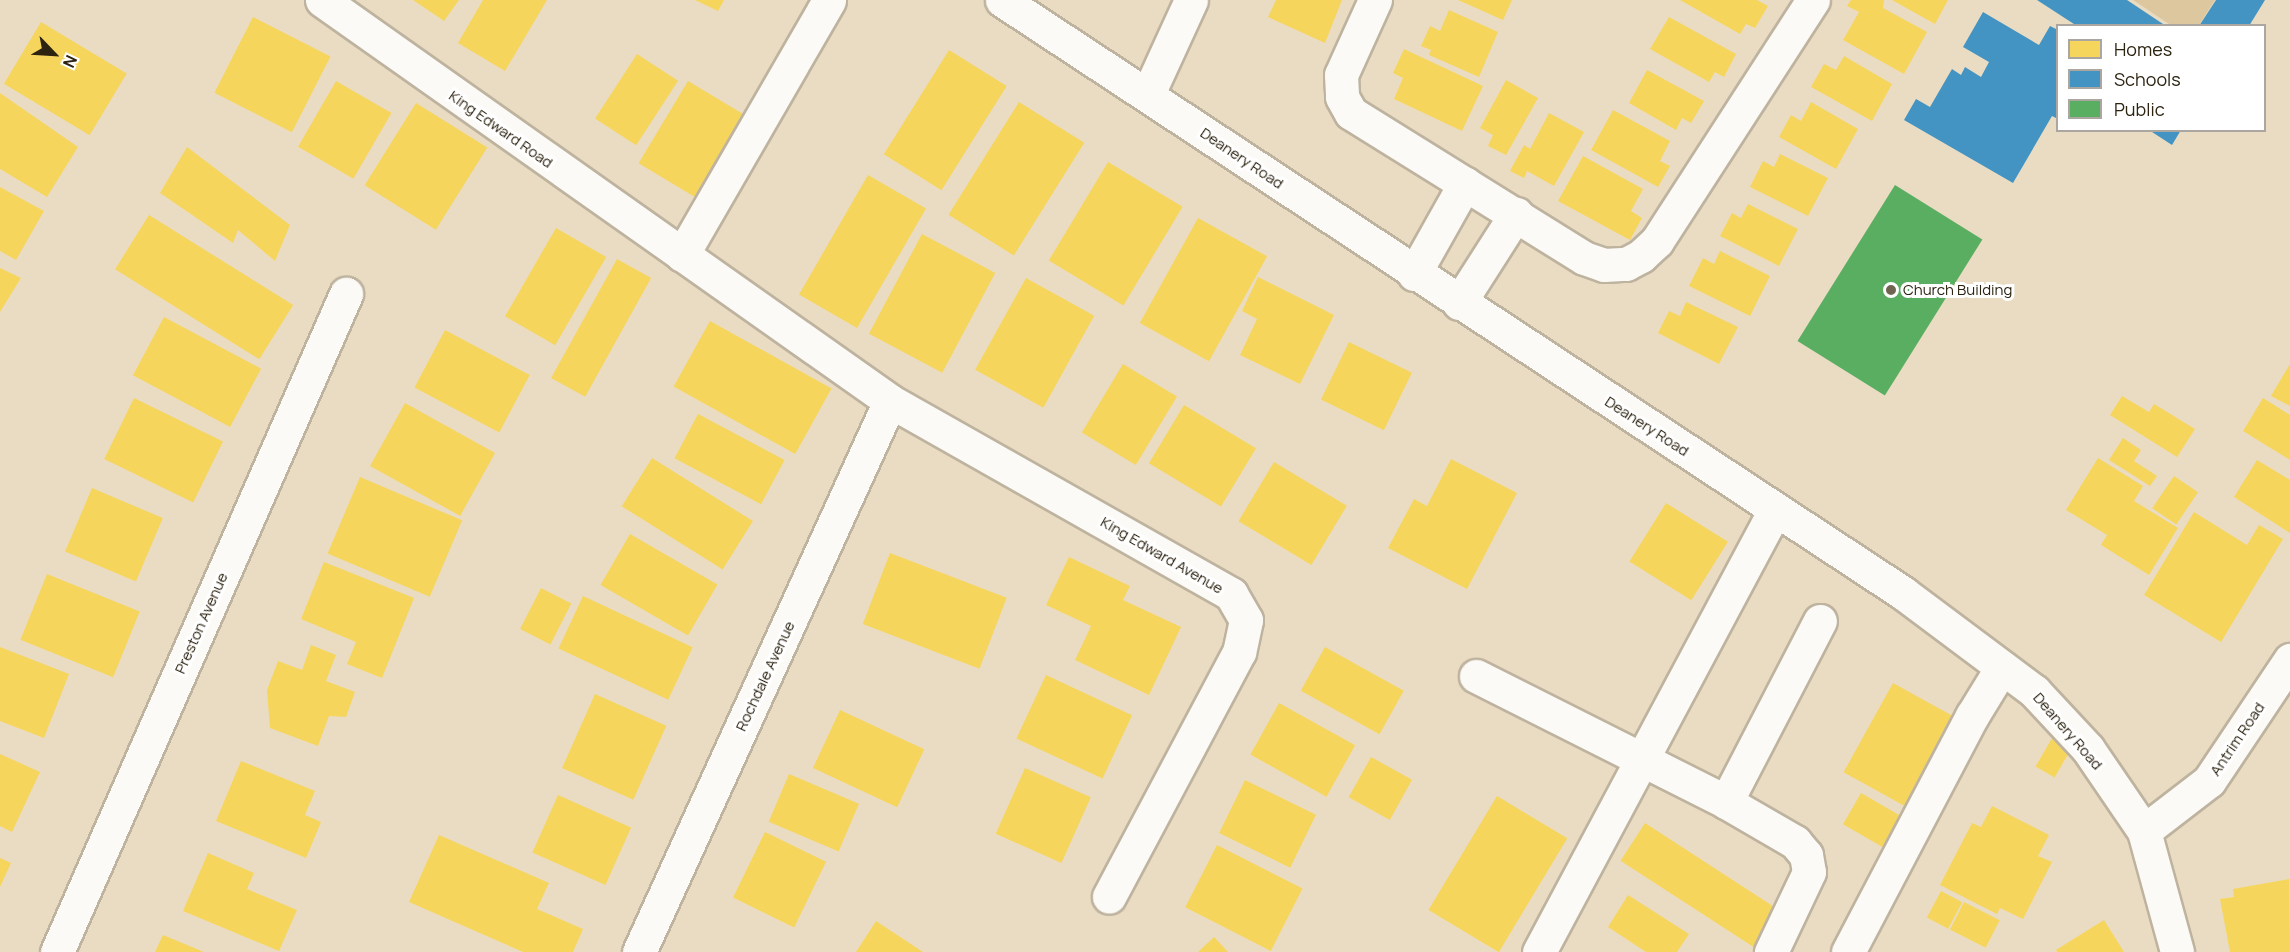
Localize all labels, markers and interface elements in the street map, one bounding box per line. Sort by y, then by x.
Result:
north arrow [24,24,84,84]
legend [2056,24,2266,132]
text: Homes [2114,37,2172,61]
text: N [58,52,83,71]
text: Schools [2114,67,2181,91]
street label: King Edward Road [446,86,556,172]
text: Public [2114,97,2165,121]
street label: Deanery Road [1197,124,1287,192]
place label: Church Building [1903,281,2012,299]
marker: Church Building [1884,283,1898,297]
street label: Deanery Road [1602,392,1692,460]
street label: King Edward Avenue [1098,513,1226,597]
street label: Preston Avenue [171,570,231,676]
street label: Rochdale Avenue [732,618,798,734]
street label: Deanery Road [2030,689,2106,773]
street label: Antrim Road [2206,699,2268,779]

